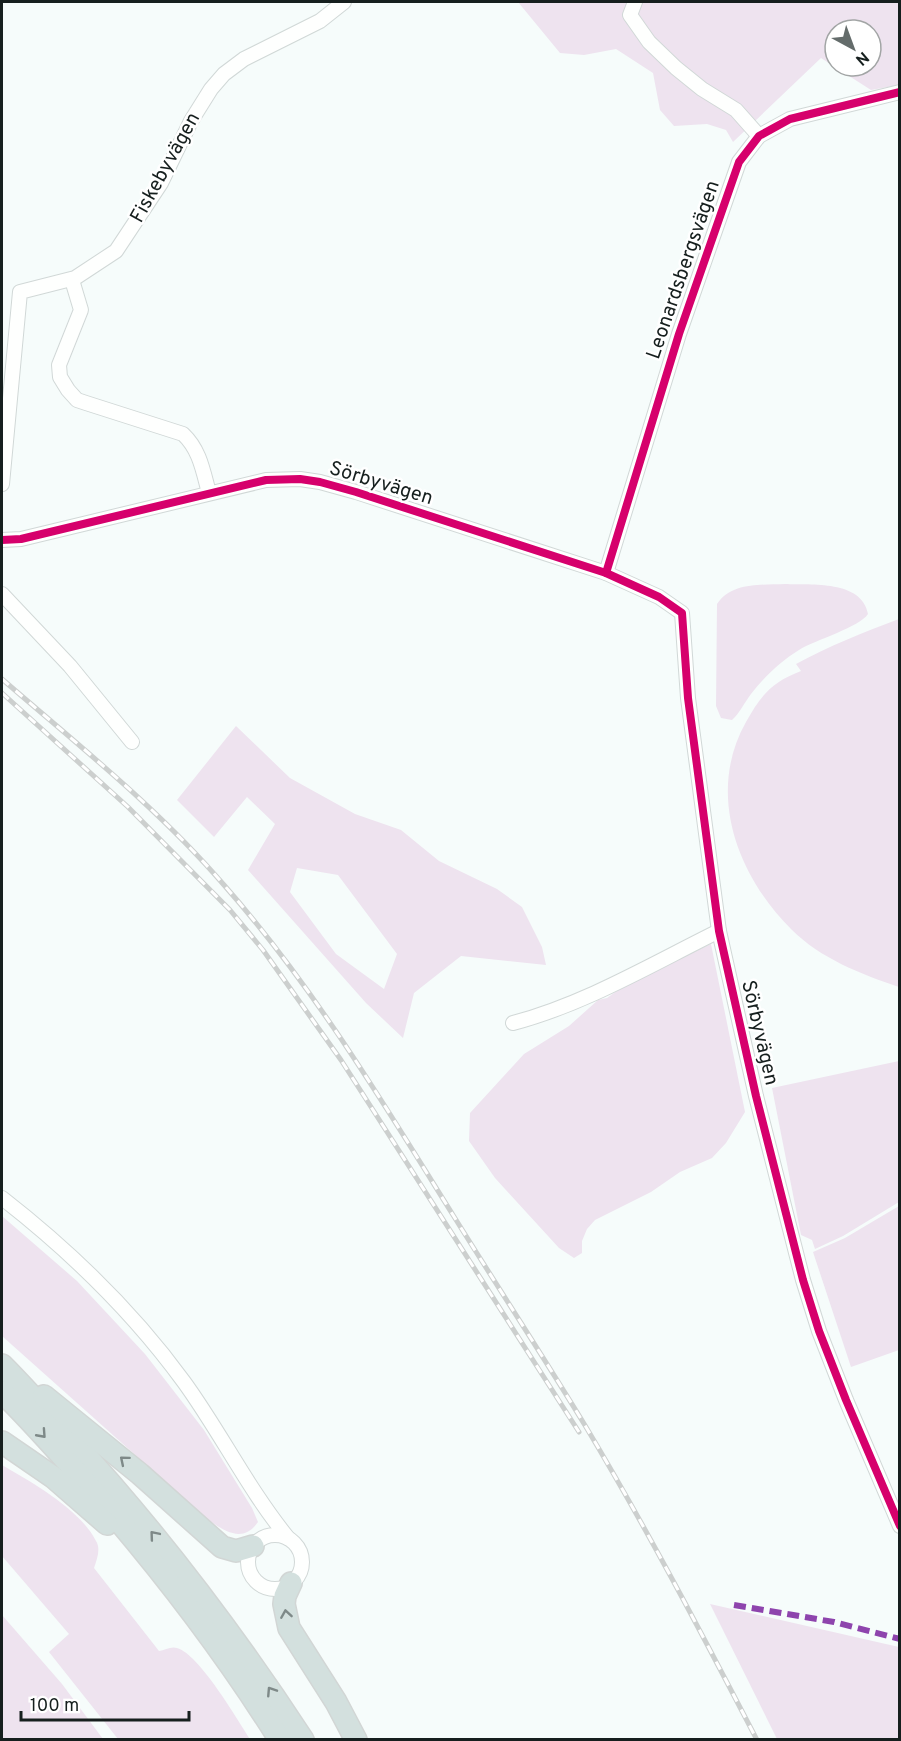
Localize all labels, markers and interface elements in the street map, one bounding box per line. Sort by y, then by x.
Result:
north arrow [823,18,883,78]
text: N [851,46,872,69]
street label: Fiskebyvägen [125,108,207,228]
street label: Leonardsbergsvägen [641,177,727,363]
street label: Sörbyvägen [326,456,436,512]
street label: Sörbyvägen [734,978,784,1088]
one-way arrow [35,1427,46,1438]
one-way arrow [120,1457,131,1468]
one-way arrow [150,1531,161,1542]
one-way arrow [280,1609,292,1618]
scale bar [21,1684,189,1722]
one-way arrow [267,1686,278,1697]
text: 100 m [30,1695,79,1718]

